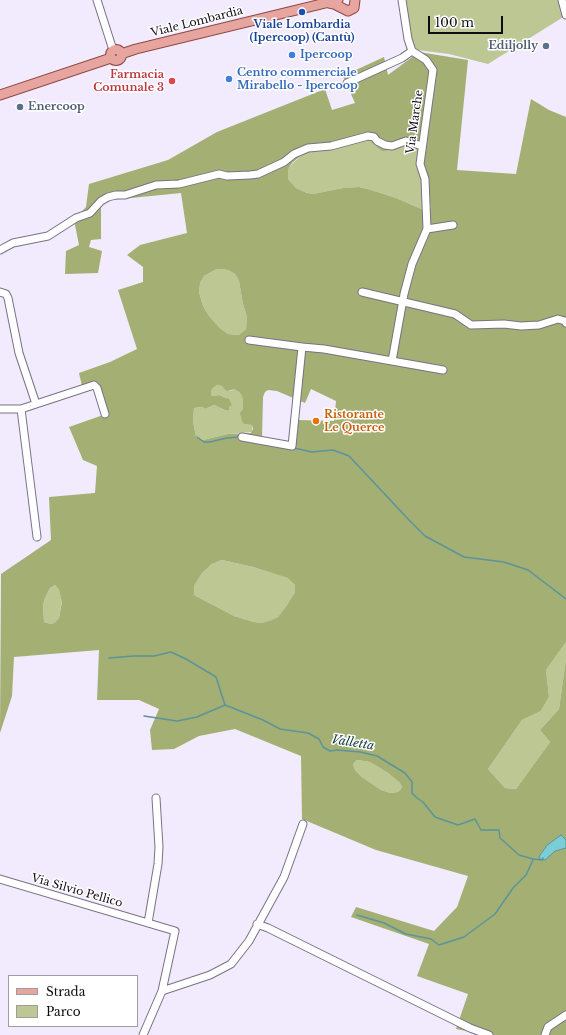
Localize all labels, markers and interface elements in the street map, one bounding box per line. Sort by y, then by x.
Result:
street label: Viale Lombardia [150,4,244,40]
marker: Viale Lombardia (Ipercoop) (Cantù) [297,7,307,17]
scale bar [430,8,505,34]
text: 100 m [435,15,474,30]
place label: Viale Lombardia (Ipercoop) (Cantù) [249,18,355,44]
place label: Ediljolly [488,39,538,53]
marker: Ediljolly [541,41,551,51]
place label: Ipercoop [300,48,352,62]
marker: Ipercoop [287,50,297,60]
place label: Centro commerciale Mirabello - Ipercoop [237,66,358,92]
place label: Farmacia Comunale 3 [93,68,164,94]
marker: Centro commerciale Mirabello - Ipercoop [224,74,234,84]
marker: Farmacia Comunale 3 [167,76,177,86]
street label: Via Marche [404,89,426,155]
place label: Enercoop [28,100,85,114]
marker: Enercoop [15,102,25,112]
place label: Ristorante Le Querce [324,408,384,434]
marker: Ristorante Le Querce [311,416,321,426]
water label: Valletta [331,733,375,753]
street label: Via Silvio Pellico [30,872,124,910]
legend [8,975,138,1027]
text: Strada [46,984,85,999]
text: Parco [46,1004,81,1019]

